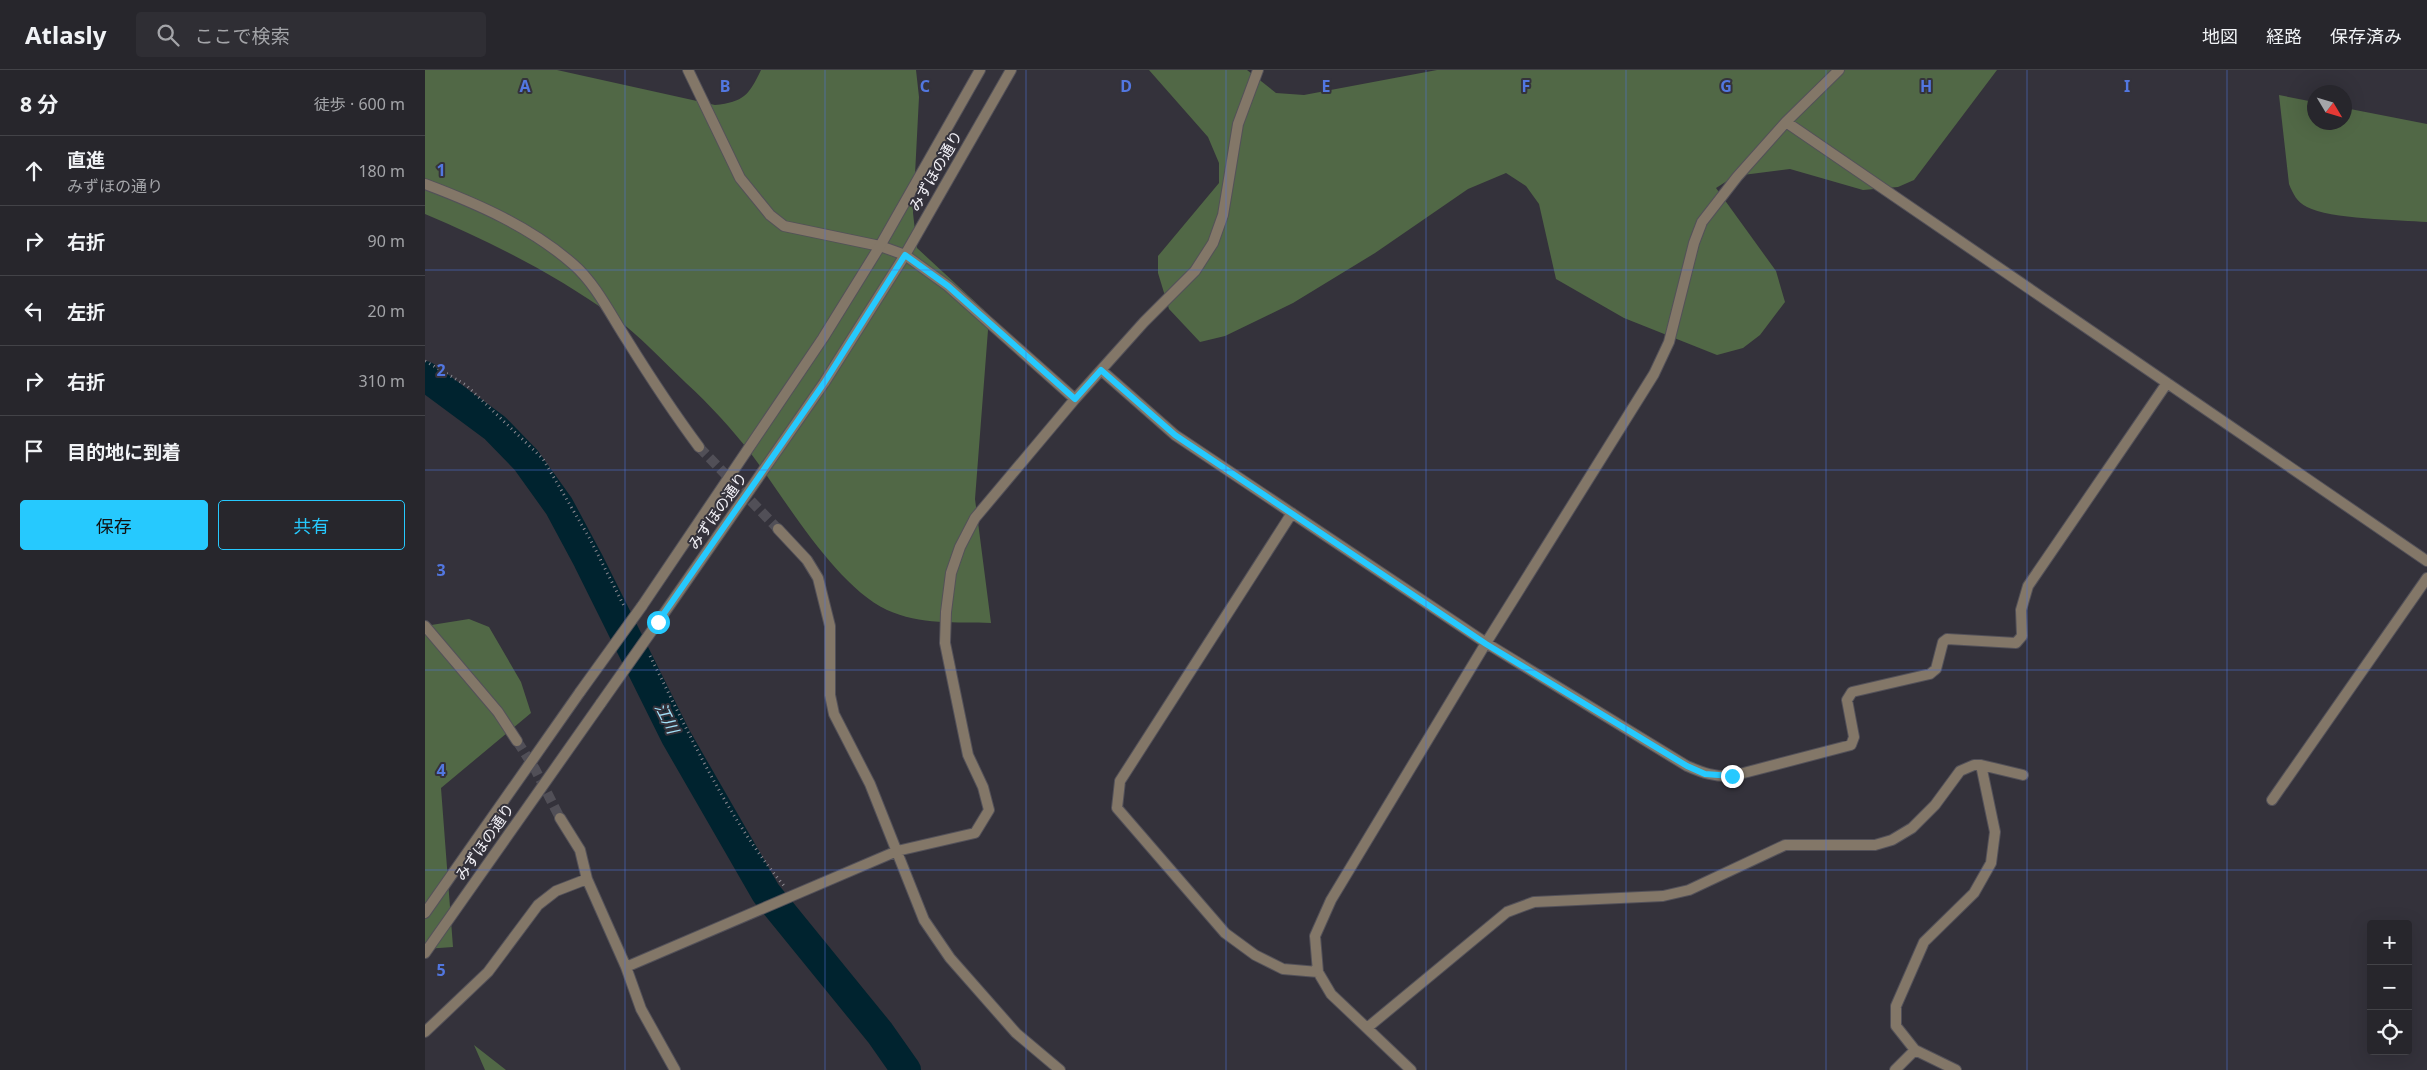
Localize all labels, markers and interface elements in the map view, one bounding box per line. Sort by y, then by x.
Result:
search box [136,12,486,57]
text: Atlasly [25,18,106,51]
icon: search [154,21,182,49]
text: ここで検索 [194,23,289,49]
text: 地図 [2202,24,2238,48]
text: 経路 [2266,24,2302,48]
text: 保存済み [2330,24,2402,48]
text: A [519,75,531,97]
text: B [720,75,730,97]
text: C [920,75,930,97]
text: D [1120,75,1132,97]
text: E [1322,75,1331,97]
text: F [1522,75,1530,97]
text: G [1720,75,1732,97]
text: H [1920,75,1932,97]
text: I [2124,75,2130,97]
north arrow [2307,85,2352,130]
text: 8 分 [20,90,58,118]
text: 徒歩 · 600 m [314,93,405,115]
street label: みずほの通り [904,127,966,214]
text: 直進 [67,147,105,173]
icon: ahead [20,157,48,185]
text: 1 [436,159,446,181]
text: 180 m [358,160,405,182]
text: みずほの通り [67,175,163,197]
icon: right [20,227,48,255]
text: 右折 [67,229,105,255]
text: 90 m [368,230,405,252]
icon: left [20,297,48,325]
text: 左折 [67,299,105,325]
text: 20 m [368,300,405,322]
text: 2 [436,359,446,381]
icon: right [20,367,48,395]
text: 右折 [67,369,105,395]
text: 310 m [358,370,405,392]
icon: arrive [20,437,48,465]
text: 目的地に到着 [67,439,181,465]
street label: みずほの通り [683,468,751,553]
button: 保存 [20,500,208,550]
button: 共有 [218,500,405,550]
text: 3 [436,559,446,581]
route start [647,611,670,634]
water label: 江川 [650,699,685,739]
text: 4 [436,759,446,781]
route end [1721,765,1744,788]
street label: みずほの通り [450,799,518,884]
map controls [2367,920,2412,1055]
button: + [2367,920,2412,965]
text: 5 [436,959,446,981]
button: − [2367,965,2412,1010]
button: locate [2367,1010,2412,1055]

